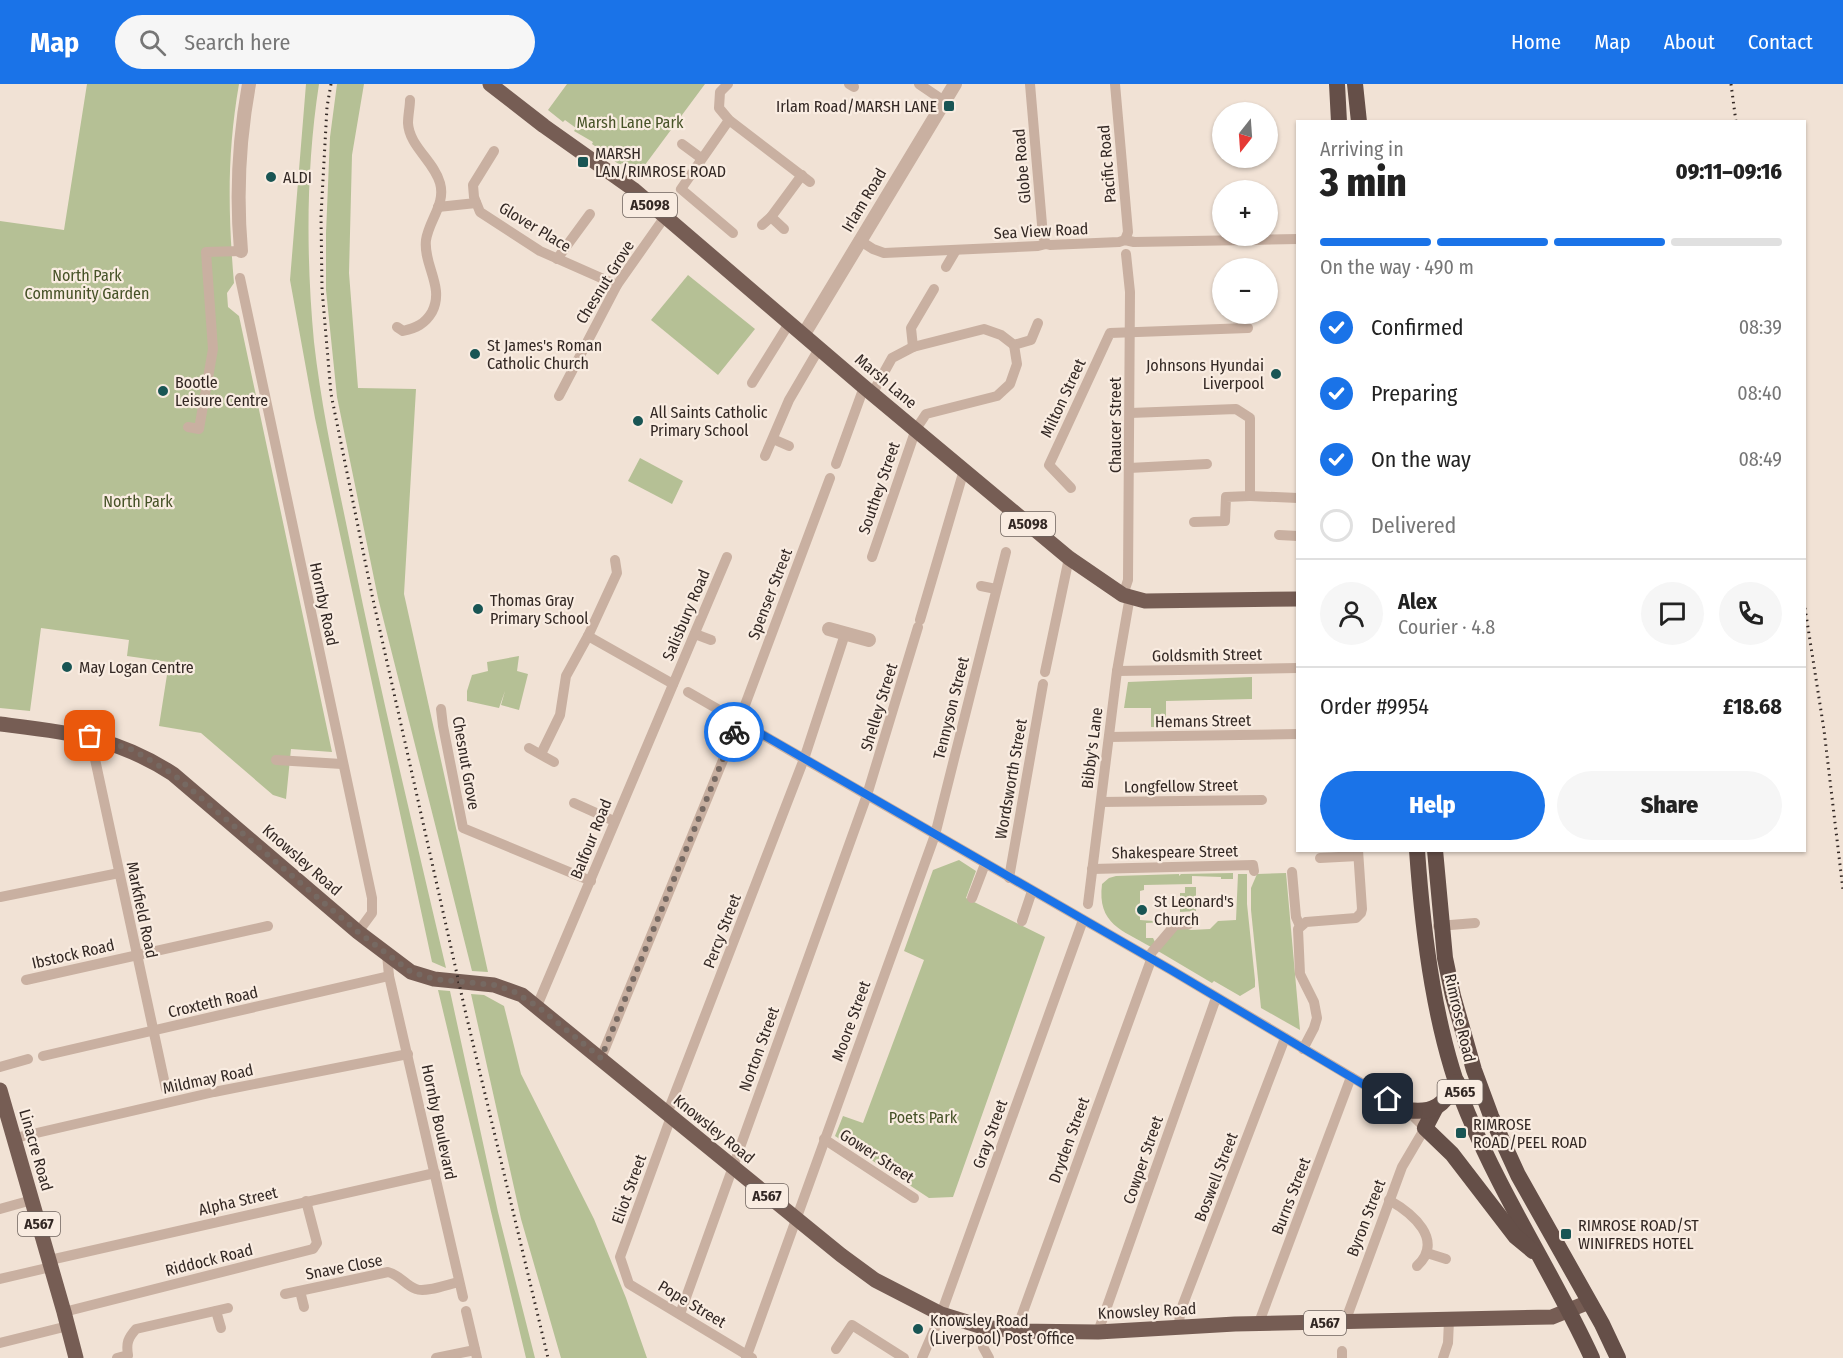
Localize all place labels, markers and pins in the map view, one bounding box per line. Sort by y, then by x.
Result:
place label: Irlam Road/MARSH LANE [776,97,937,116]
marker: Irlam Road/MARSH LANE [942,99,956,113]
place label: MARSH LAN/RIMROSE ROAD [595,144,726,181]
marker: MARSH LAN/RIMROSE ROAD [576,155,590,169]
place label: ALDI [283,168,312,187]
marker: ALDI [264,170,278,184]
place label: St James's Roman Catholic Church [487,336,602,373]
marker: St James's Roman Catholic Church [468,347,482,361]
place label: Johnsons Hyundai Liverpool [1146,356,1264,393]
marker: Johnsons Hyundai Liverpool [1269,367,1283,381]
place label: Bootle Leisure Centre [175,373,268,410]
marker: Bootle Leisure Centre [156,384,170,398]
place label: All Saints Catholic Primary School [650,403,768,440]
marker: All Saints Catholic Primary School [631,414,645,428]
place label: Thomas Gray Primary School [490,591,589,628]
marker: Thomas Gray Primary School [471,602,485,616]
place label: May Logan Centre [79,658,194,677]
marker: May Logan Centre [60,660,74,674]
pin [64,710,115,761]
place label: St Leonard's Church [1154,892,1234,929]
marker: St Leonard's Church [1135,903,1149,917]
pin [1362,1073,1413,1124]
place label: RIMROSE ROAD/PEEL ROAD [1473,1115,1587,1152]
marker: RIMROSE ROAD/PEEL ROAD [1454,1126,1468,1140]
place label: RIMROSE ROAD/ST WINIFREDS HOTEL [1578,1216,1699,1253]
marker: RIMROSE ROAD/ST WINIFREDS HOTEL [1559,1227,1573,1241]
place label: Knowsley Road (Liverpool) Post Office [930,1311,1074,1348]
marker: Knowsley Road (Liverpool) Post Office [911,1322,925,1336]

